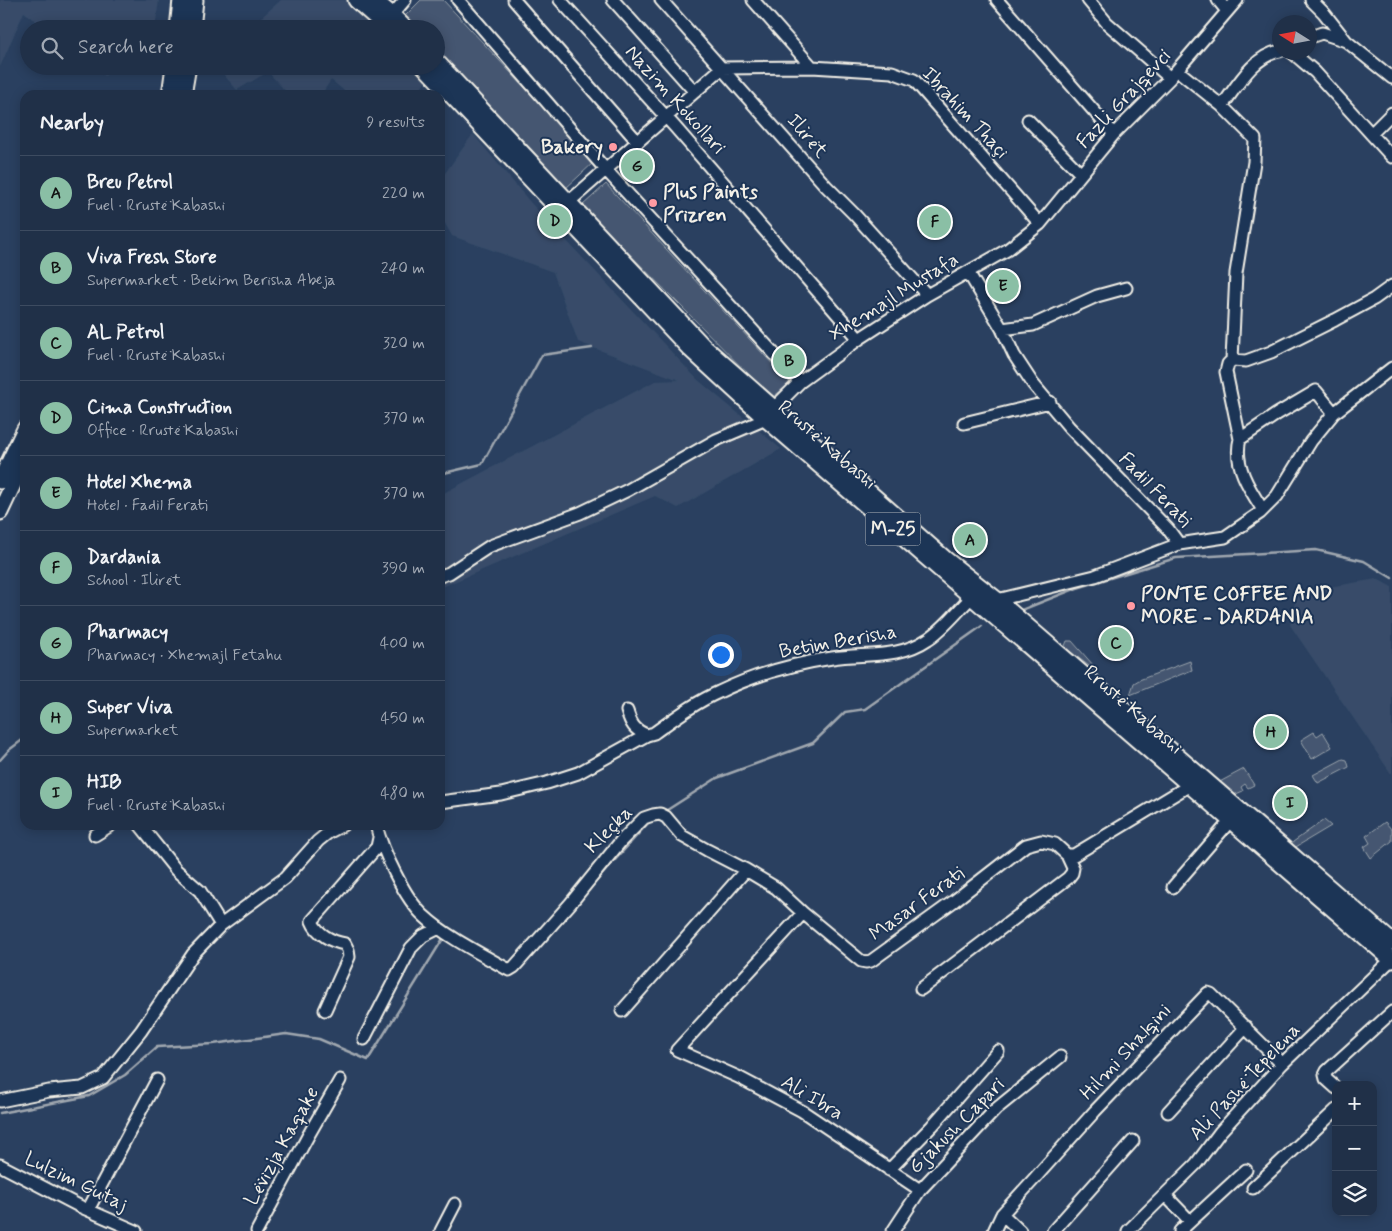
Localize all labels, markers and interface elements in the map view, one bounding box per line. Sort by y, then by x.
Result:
north arrow [1272,15,1317,60]
search box [20,20,445,75]
icon: search [38,34,66,62]
text: Search here [78,35,174,60]
street label: Nazim Kokollari [618,39,732,161]
street label: Fazli Grajqevci [1071,43,1177,155]
street label: Ibrahim Thaçi [915,61,1015,165]
street label: Ilirët [780,108,834,164]
text: Nearby [40,109,104,137]
text: 9 results [367,112,425,133]
place label: Bakery [541,134,603,161]
marker: Bakery [607,141,619,153]
pin: G [621,147,653,185]
text: Breu Petrol [87,170,173,195]
place label: Plus Paints Prizren [663,179,758,229]
text: A [51,183,61,204]
text: 220 m [382,183,425,204]
text: Fuel · Rrustë Kabashi [87,195,225,216]
marker: Plus Paints Prizren [647,197,659,209]
pin: D [539,202,571,240]
pin: F [919,203,951,241]
text: Viva Fresh Store [87,245,217,270]
street label: Xhemajl Mustafa [824,246,964,348]
text: B [51,258,61,279]
text: 240 m [381,258,425,279]
pin: E [987,267,1019,305]
text: Supermarket · Bekim Berisha Abeja [87,270,336,291]
text: AL Petrol [87,320,165,345]
text: C [50,333,62,354]
text: 320 m [383,333,425,354]
pin: B [773,342,805,380]
text: Fuel · Rrustë Kabashi [87,345,225,366]
street label: Rrustë Kabashi [771,394,883,496]
text: Cima Construction [87,395,232,420]
text: D [50,408,62,429]
text: 370 m [383,408,425,429]
text: Office · Rrustë Kabashi [87,420,238,441]
street label: Fadil Ferati [1112,446,1198,534]
text: Hotel Xhema [87,470,192,495]
text: E [51,483,61,504]
text: 370 m [383,483,425,504]
text: Hotel · Fadil Ferati [87,495,208,516]
road number: M-25 [866,512,920,546]
pin: A [954,521,986,559]
text: Dardania [87,545,161,570]
text: F [52,558,60,579]
text: 390 m [382,558,425,579]
text: School · Ilirët [87,570,181,591]
place label: PONTE COFFEE AND MORE - DARDANIA [1141,581,1332,631]
marker: PONTE COFFEE AND MORE - DARDANIA [1125,600,1137,612]
street label: Betim Berisha [777,618,899,666]
text: Pharmacy [87,620,168,645]
pin: C [1100,624,1132,662]
text: G [51,633,61,654]
text: 400 m [380,633,425,654]
your location [708,642,734,668]
text: Pharmacy · Xhemajl Fetahu [87,645,282,666]
street label: Rrustë Kabashi [1077,659,1189,761]
text: Super Viva [87,695,173,720]
text: H [51,708,61,729]
text: 450 m [380,708,425,729]
pin: H [1255,713,1287,751]
text: Supermarket [87,720,178,741]
text: HIB [87,770,121,795]
text: I [52,783,60,804]
text: 480 m [380,783,425,804]
pin: I [1274,784,1306,822]
text: Fuel · Rrustë Kabashi [87,795,225,816]
street label: Kleçka [579,800,639,860]
street label: Masar Ferati [864,860,970,948]
street label: Hilmi Shalqini [1074,998,1178,1106]
street label: Ali Pashë Tepelena [1183,1017,1307,1147]
street label: Ali Ibra [776,1069,848,1127]
street label: Gjakush Capari [903,1072,1011,1180]
map controls [1332,1081,1377,1216]
button: + [1332,1081,1377,1126]
street label: Lëvizja Kaqake [238,1082,326,1210]
button: − [1332,1126,1377,1171]
street label: Lulzim Gutaj [20,1145,132,1219]
button: layers [1332,1171,1377,1216]

